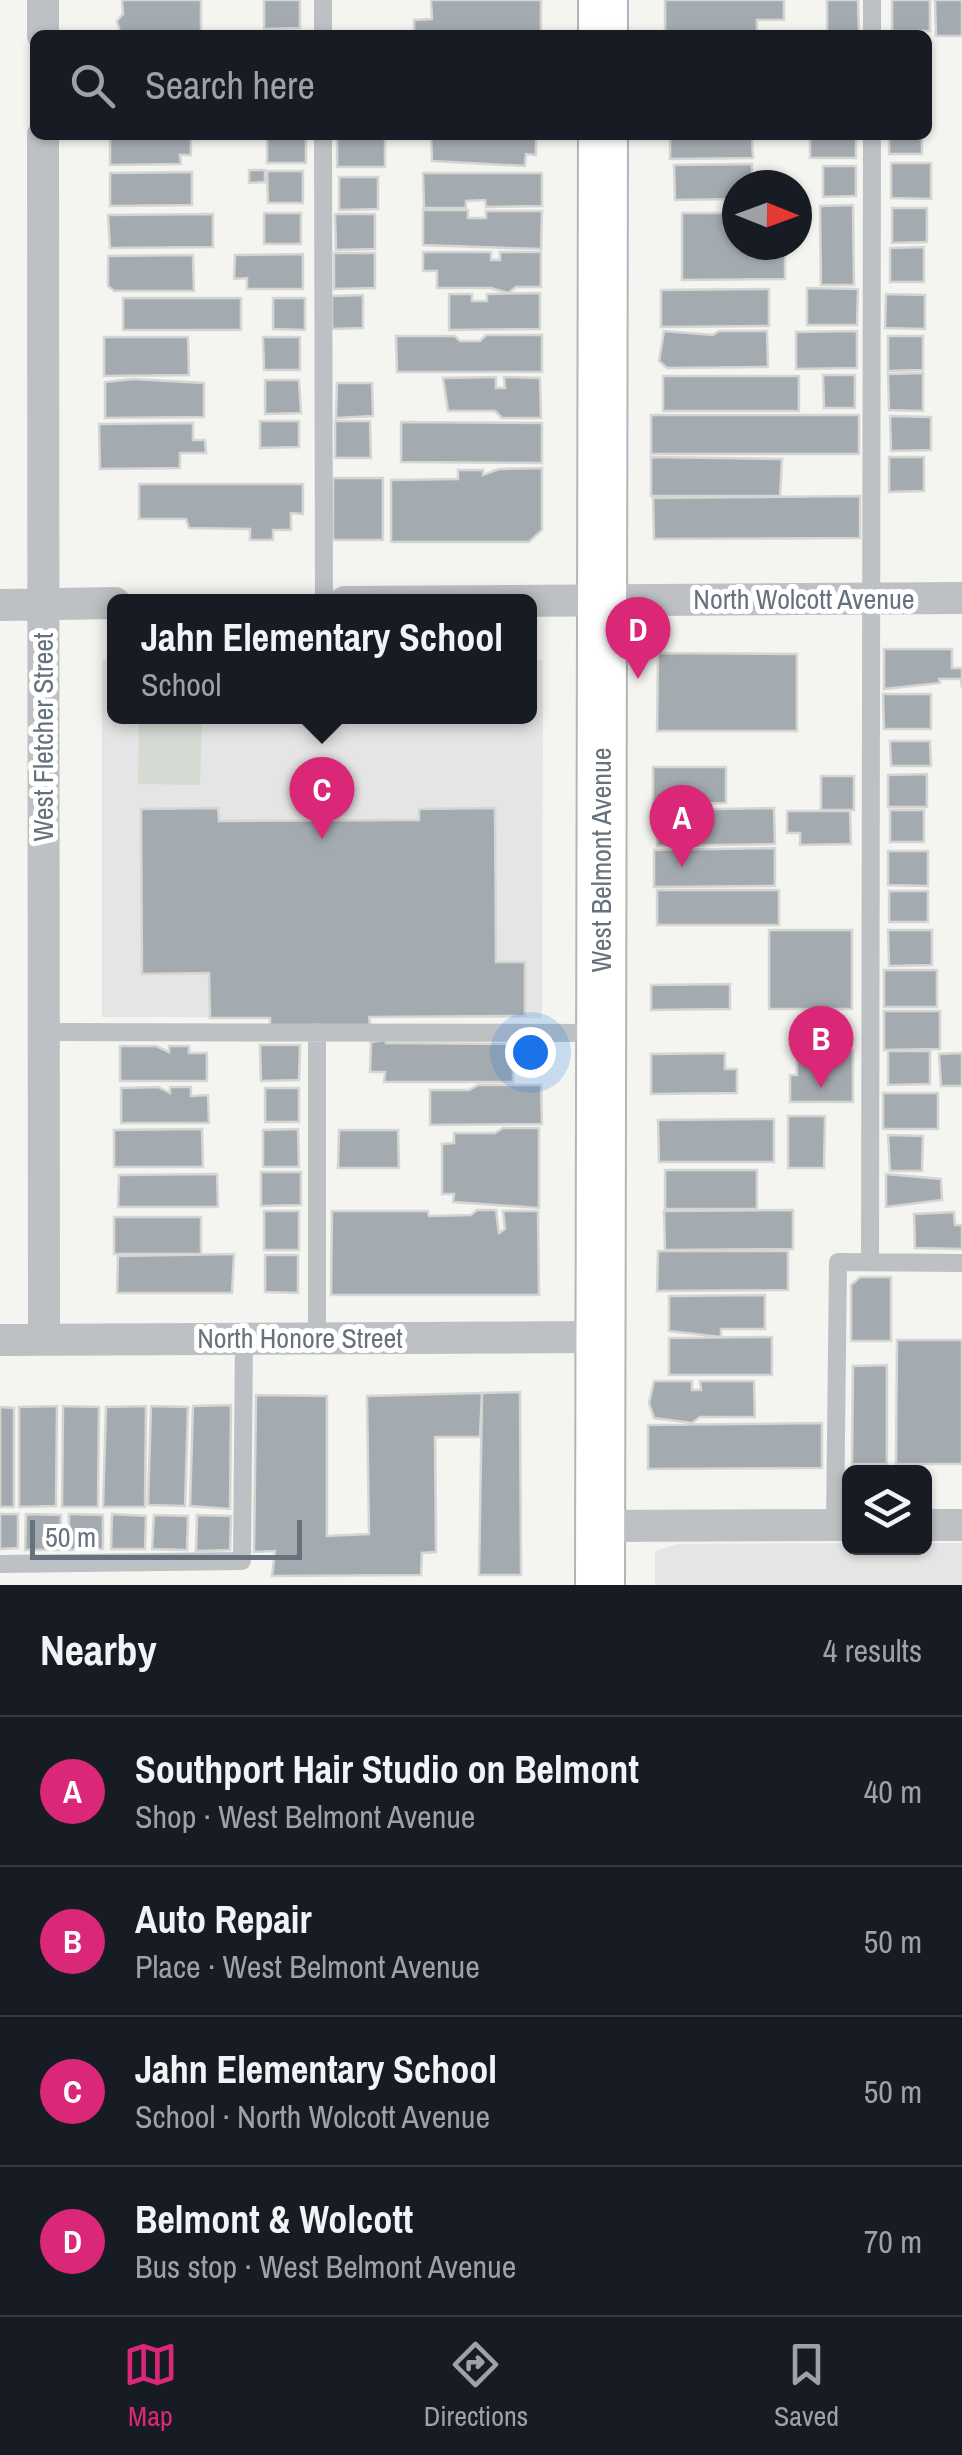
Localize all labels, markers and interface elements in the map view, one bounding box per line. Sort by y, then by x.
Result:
search box [30,30,932,140]
icon: search [65,58,120,113]
text: Search here [145,60,315,111]
north arrow [722,170,812,260]
street label: North Wolcott Avenue [693,580,915,618]
popup [107,594,537,724]
pin: D [606,596,670,679]
text: Jahn Elementary School [141,612,503,663]
street label: West Fletcher Street [24,633,62,841]
text: School [141,663,221,706]
street label: West Belmont Avenue [582,747,620,973]
pin: C [290,756,354,839]
pin: A [650,784,714,867]
pin: B [788,1006,854,1088]
your location [505,1027,556,1078]
street label: North Honore Street [197,1319,403,1357]
map controls [842,1465,932,1555]
button: layers [842,1465,932,1555]
scale bar [30,1515,302,1560]
text: 50 m [45,1518,96,1556]
text: Nearby [40,1622,157,1678]
text: 4 results [823,1629,922,1672]
text: Southport Hair Studio on Belmont [135,1744,639,1795]
text: A [63,1770,82,1813]
text: 40 m [864,1770,922,1813]
text: Shop · West Belmont Avenue [135,1795,475,1838]
text: Auto Repair [135,1894,312,1945]
text: B [63,1920,82,1963]
text: 50 m [864,1920,922,1963]
text: Place · West Belmont Avenue [135,1945,480,1988]
text: Jahn Elementary School [135,2044,497,2095]
text: C [63,2070,82,2113]
text: 50 m [864,2070,922,2113]
text: School · North Wolcott Avenue [135,2095,490,2138]
text: Belmont & Wolcott [135,2194,413,2245]
text: D [63,2220,82,2263]
text: 70 m [864,2220,922,2263]
text: Bus stop · West Belmont Avenue [135,2245,516,2288]
tab: Map [123,2337,178,2435]
tab: Directions [424,2337,528,2435]
tab: Saved [774,2337,839,2435]

